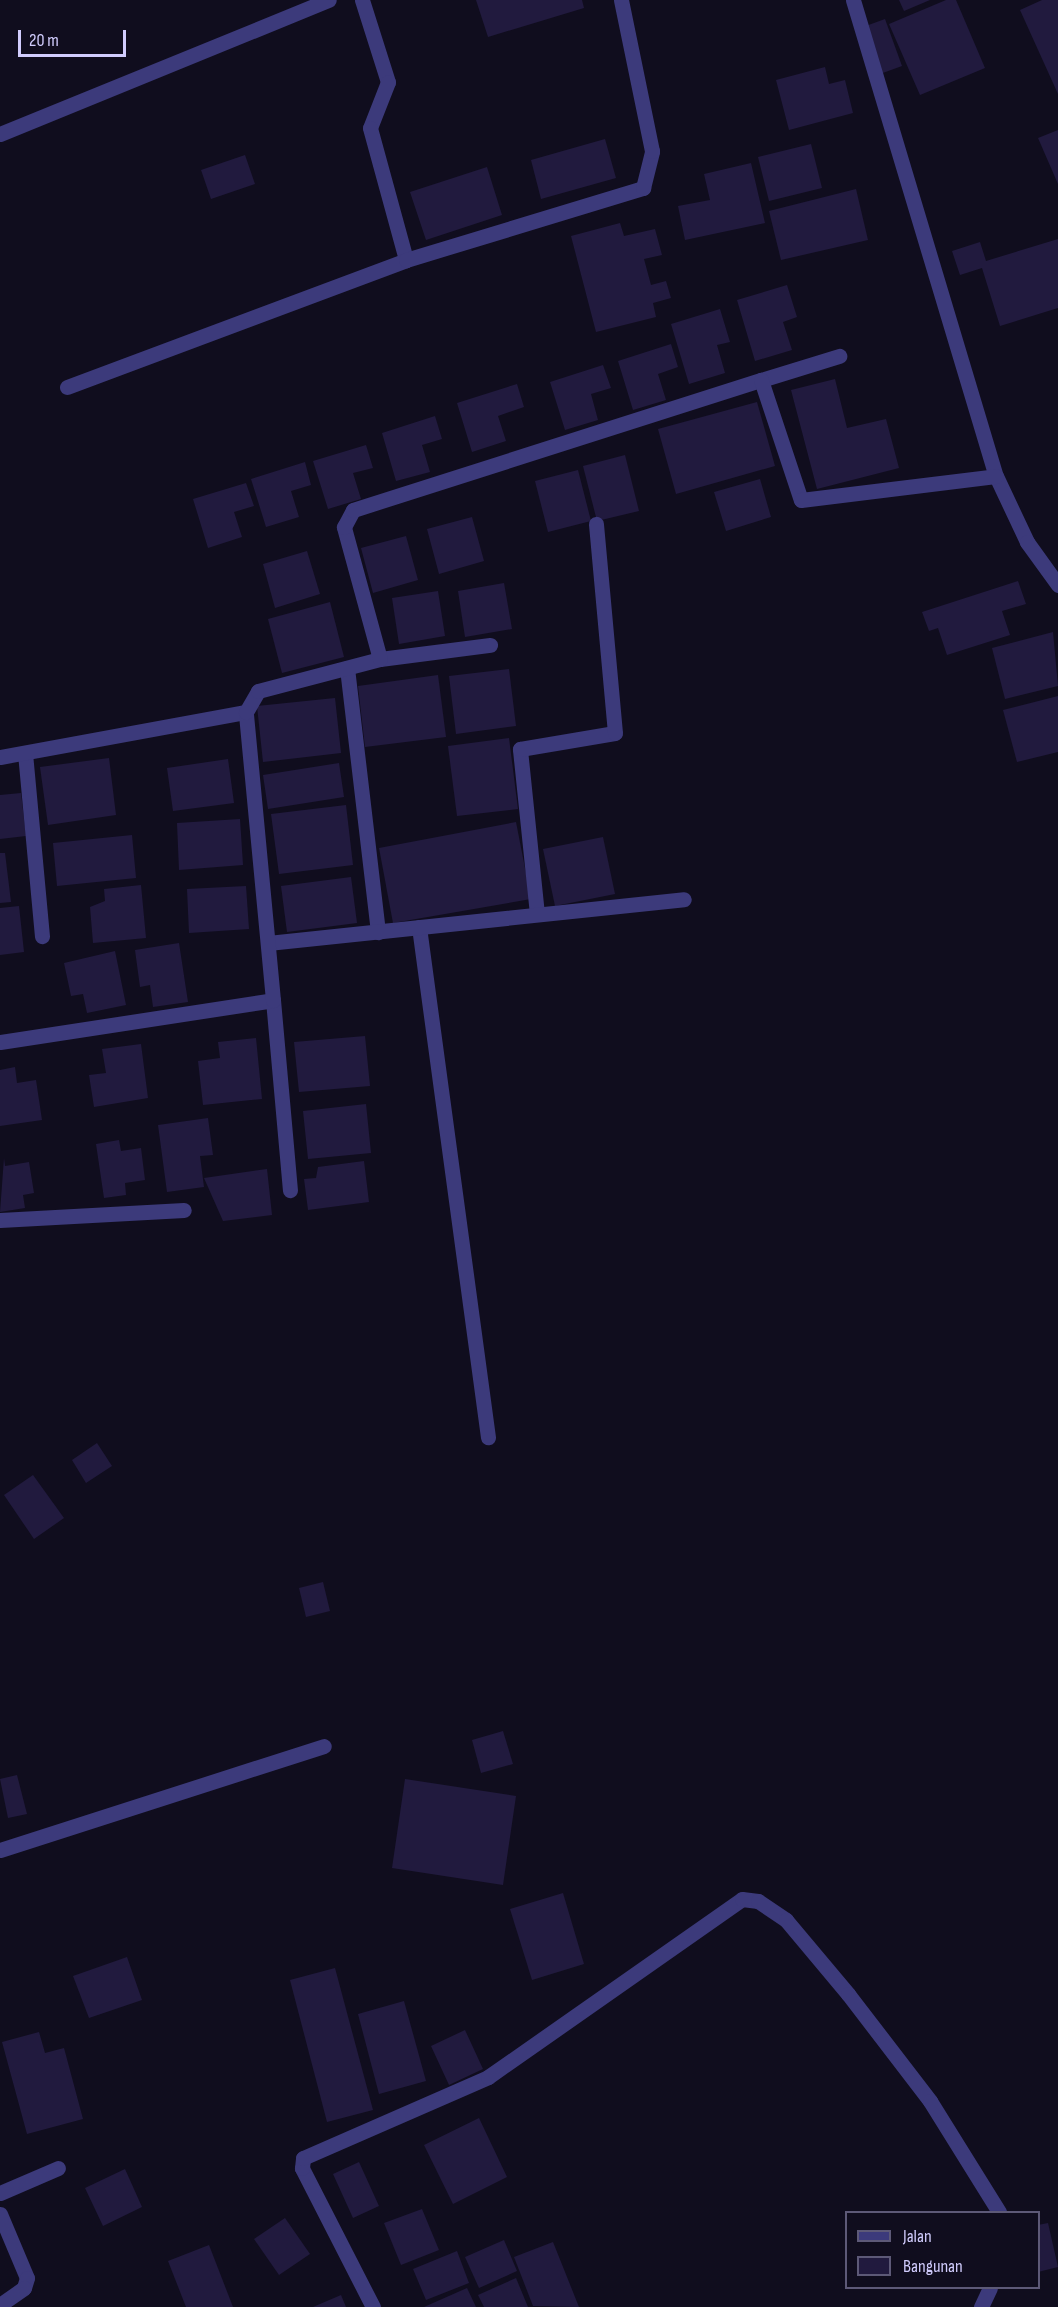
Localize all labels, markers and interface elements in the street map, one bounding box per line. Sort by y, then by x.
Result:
scale bar [21,18,129,56]
text: 20 m [29,30,59,51]
legend [845,2211,1040,2289]
text: Jalan [903,2226,932,2247]
text: Bangunan [903,2256,963,2277]

